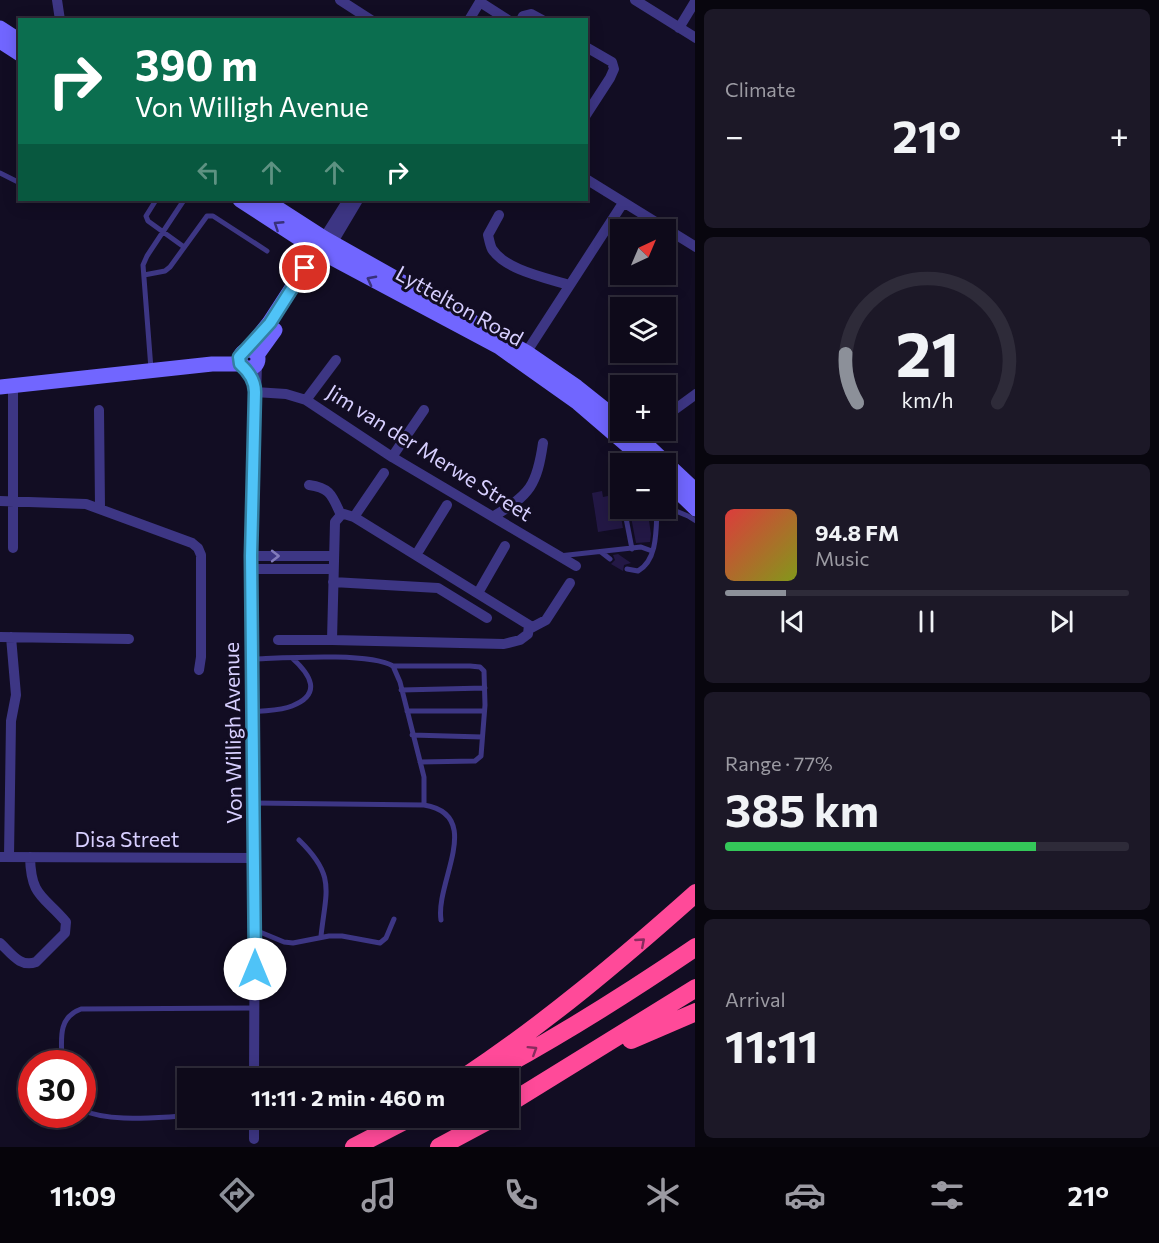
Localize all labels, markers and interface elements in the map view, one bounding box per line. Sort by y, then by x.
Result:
text: 390 m [135,38,258,90]
icon: right [36,42,114,120]
text: Climate [725,77,795,101]
text: Von Willigh Avenue [135,90,369,123]
text: 21° [892,107,961,162]
text: − [725,114,744,155]
text: + [1110,114,1129,155]
icon: left [192,156,225,189]
icon: ahead [255,156,288,189]
icon: ahead [318,156,351,189]
icon: right [381,156,414,189]
north arrow [610,219,676,285]
map controls [610,219,676,519]
one-way arrow [274,221,285,232]
pin [279,242,330,293]
icon: arrive [288,251,321,284]
street label: Lyttelton Road [392,260,528,350]
one-way arrow [367,276,378,287]
button: layers [610,297,676,363]
text: 21 [895,314,959,390]
button: + [610,375,676,441]
street label: Jim van der Merwe Street [323,378,537,526]
text: km/h [901,386,953,412]
button: − [610,453,676,519]
text: 94.8 FM [815,519,899,546]
text: Music [815,546,869,570]
one-way arrow [271,550,280,562]
icon: previous [776,605,809,638]
icon: pause [910,605,943,638]
icon: next [1045,605,1078,638]
street label: Von Willigh Avenue [218,642,246,824]
text: Range · 77% [725,751,833,775]
text: 385 km [725,781,879,836]
street label: Disa Street [75,826,179,851]
position arrow [223,937,287,1001]
one-way arrow [634,938,645,949]
text: Arrival [725,987,786,1011]
text: 11:11 [725,1017,818,1072]
one-way arrow [527,1045,537,1057]
speed limit sign: 30 [18,1050,96,1128]
text: 11:11 · 2 min · 460 m [251,1084,445,1111]
icon: directions [216,1174,258,1216]
icon: music [358,1174,400,1216]
icon: phone [500,1174,542,1216]
icon: climate [642,1174,684,1216]
icon: car [784,1174,826,1216]
icon: filters [926,1174,968,1216]
text: 11:09 [50,1179,116,1212]
text: 21° [1068,1179,1109,1212]

